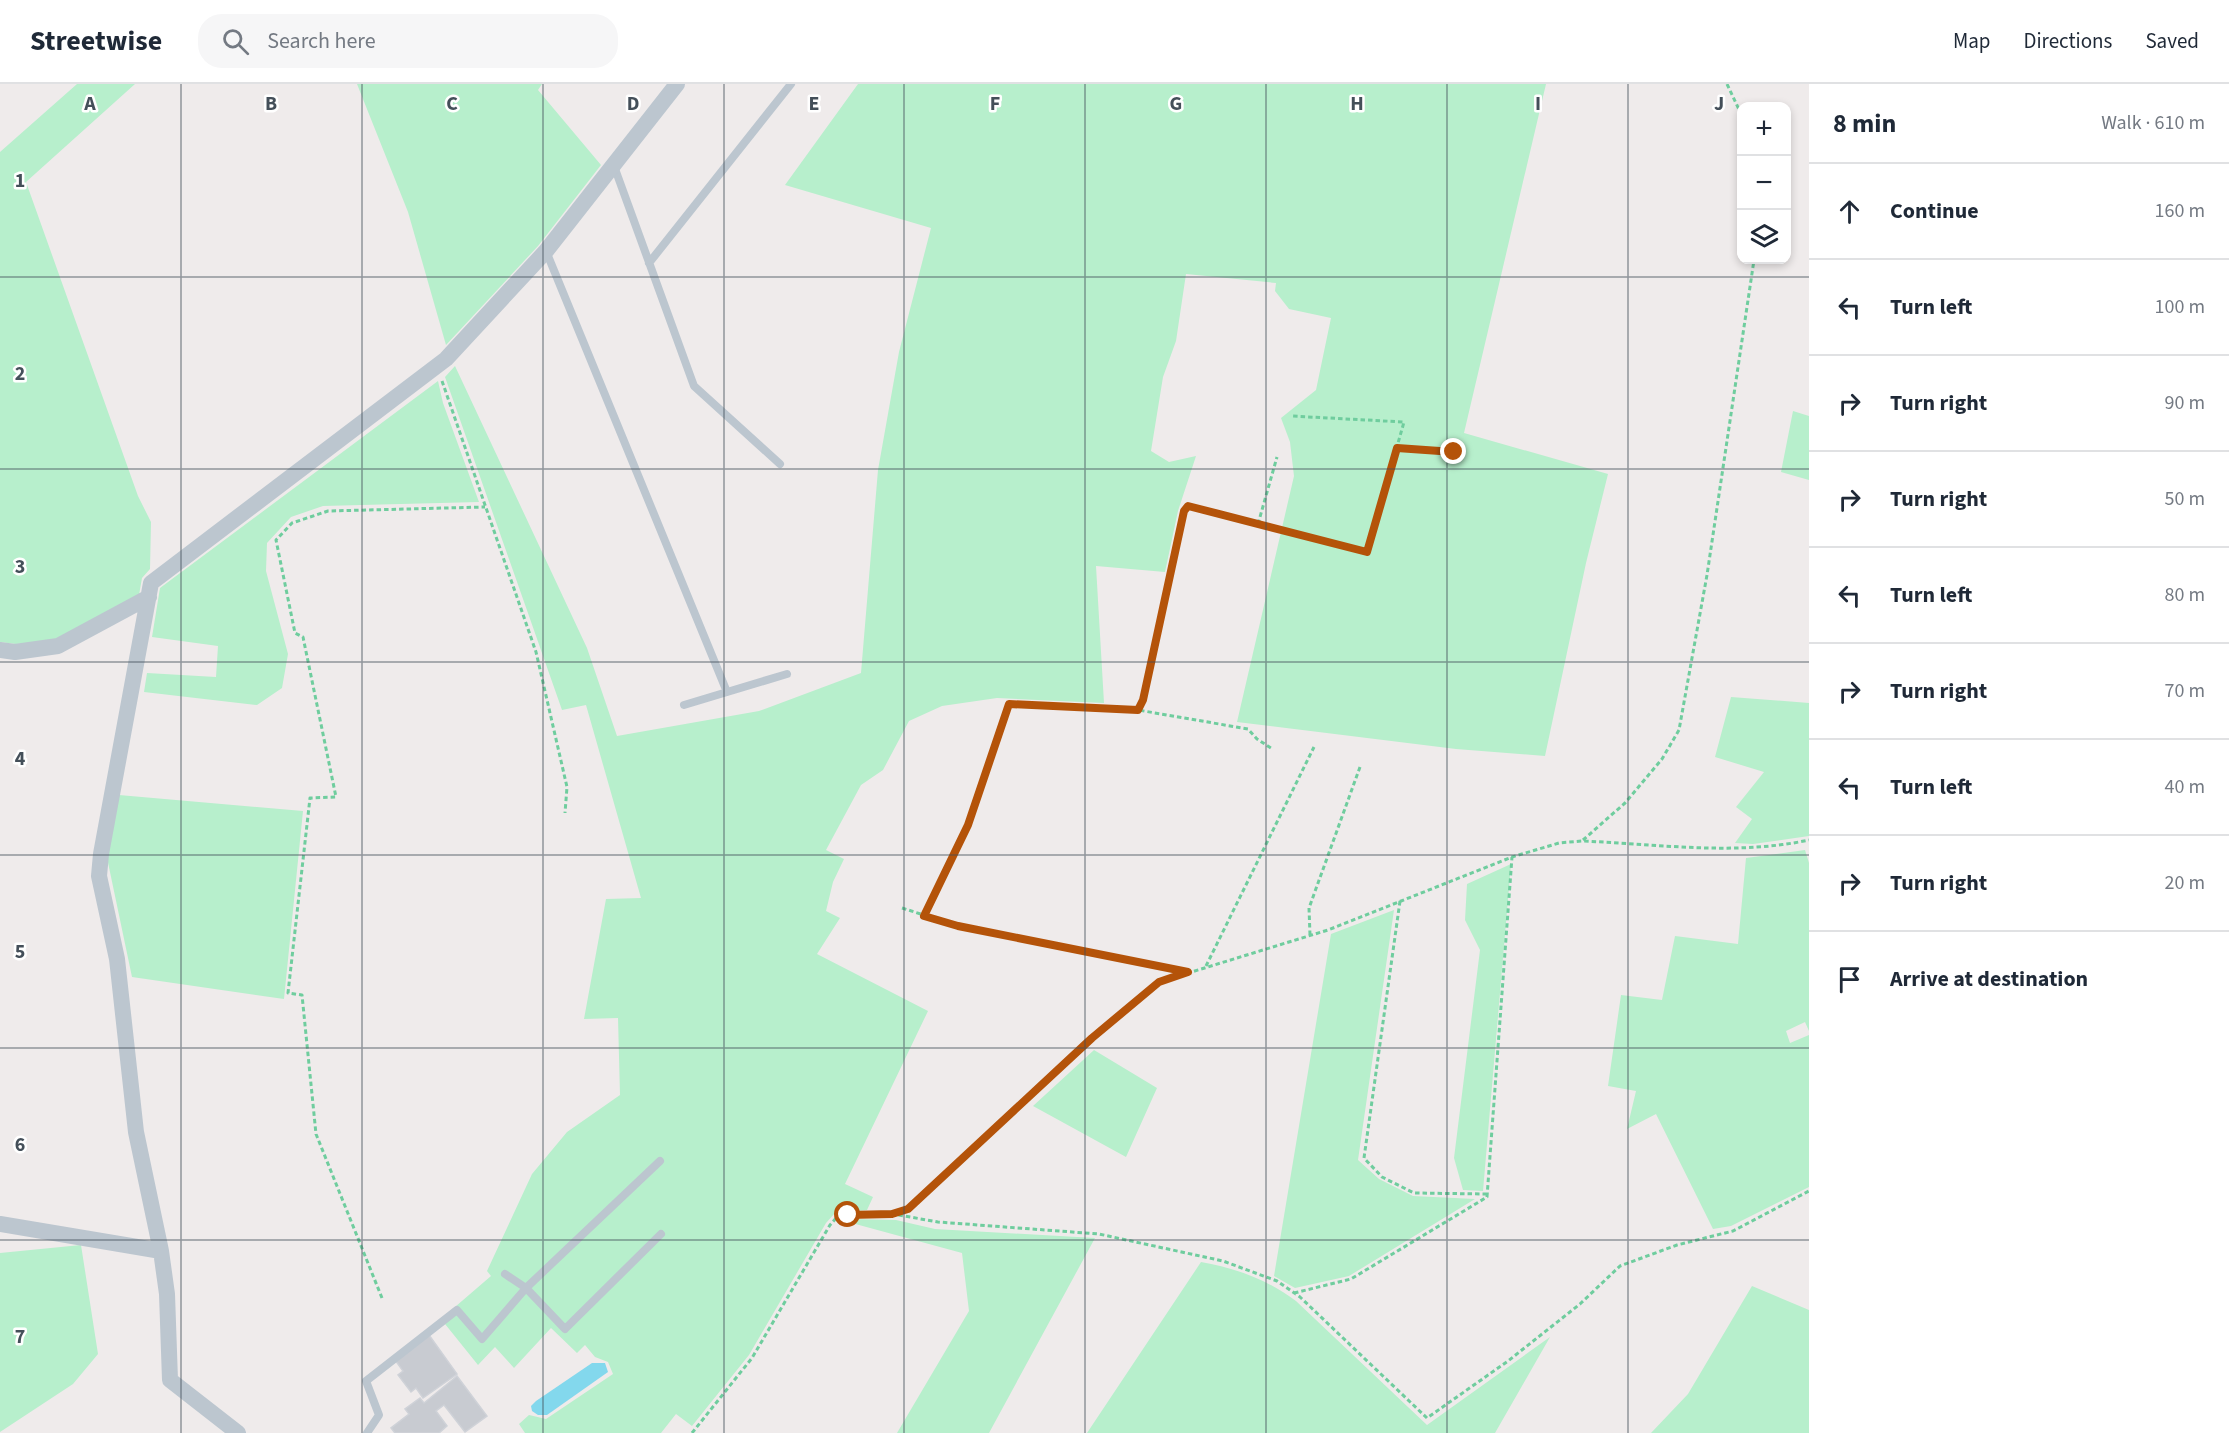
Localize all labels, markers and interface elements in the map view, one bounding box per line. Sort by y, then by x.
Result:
search box [198,14,618,68]
text: Streetwise [30,21,162,61]
icon: search [219,25,252,58]
text: Search here [267,25,376,57]
text: Map [1953,26,1991,56]
text: Directions [2024,26,2112,56]
text: Saved [2145,26,2199,56]
text: A [83,90,96,118]
text: B [265,90,277,118]
text: C [446,90,458,118]
text: D [627,90,639,118]
text: E [809,90,819,118]
text: F [990,90,1000,118]
text: G [1170,90,1182,118]
text: H [1350,90,1364,118]
text: I [1535,90,1541,118]
text: J [1714,90,1724,118]
map controls [1737,102,1791,264]
button: + [1737,102,1791,156]
text: 8 min [1833,105,1896,142]
text: Walk · 610 m [2101,109,2205,137]
button: − [1737,156,1791,210]
text: 1 [15,167,25,195]
icon: ahead [1833,195,1866,228]
text: Continue [1890,195,1979,227]
text: 160 m [2155,197,2205,225]
button: layers [1737,210,1791,264]
icon: left [1833,291,1866,324]
text: Turn left [1890,291,1972,323]
text: 100 m [2155,293,2205,321]
text: 2 [15,360,25,388]
icon: right [1833,387,1866,420]
text: Turn right [1890,387,1987,419]
text: 90 m [2165,389,2205,417]
route end [1440,438,1466,464]
icon: right [1833,483,1866,516]
text: Turn right [1890,483,1987,515]
text: 50 m [2165,485,2205,513]
text: 3 [15,553,25,581]
icon: left [1833,579,1866,612]
text: Turn left [1890,579,1972,611]
text: 80 m [2165,581,2205,609]
icon: right [1833,675,1866,708]
text: Turn right [1890,675,1987,707]
text: 70 m [2165,677,2205,705]
text: 4 [15,745,26,773]
icon: left [1833,771,1866,804]
text: Turn left [1890,771,1972,803]
text: 40 m [2165,773,2205,801]
icon: right [1833,867,1866,900]
text: Turn right [1890,867,1987,899]
text: 20 m [2165,869,2205,897]
text: 5 [15,938,25,966]
icon: arrive [1833,963,1866,996]
text: Arrive at destination [1890,963,2088,995]
text: 6 [15,1131,25,1159]
route start [834,1201,860,1227]
text: 7 [15,1323,25,1351]

